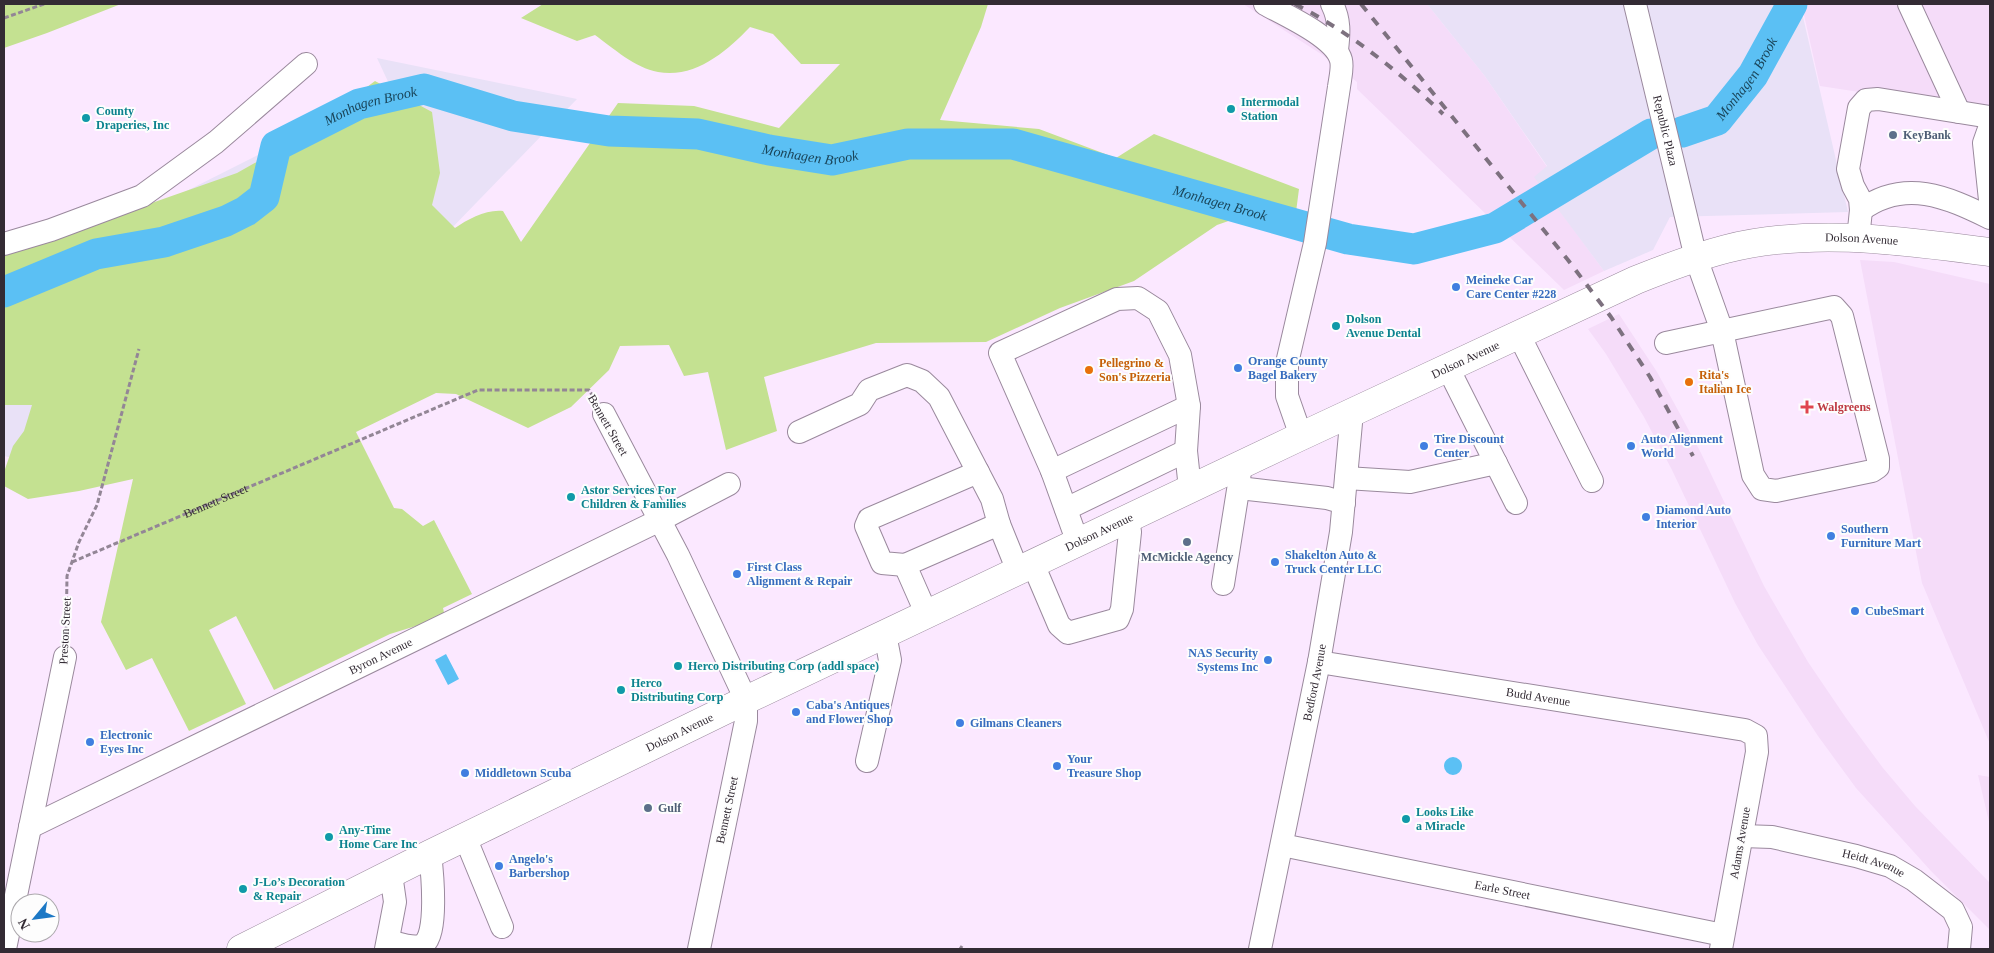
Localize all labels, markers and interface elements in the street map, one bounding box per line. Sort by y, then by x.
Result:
water label: Monhagen Brook [1712,34,1781,124]
water label: Monhagen Brook [321,84,419,129]
street label: Republic Plaza [1650,94,1681,168]
place label: Intermodal Station [1241,95,1300,123]
marker: Intermodal Station [1225,103,1237,115]
place label: County Draperies, Inc [96,104,170,132]
marker: County Draperies, Inc [80,112,92,124]
place label: KeyBank [1903,128,1951,142]
marker: KeyBank [1887,129,1899,141]
water label: Monhagen Brook [760,141,860,168]
water label: Monhagen Brook [1170,182,1269,224]
street label: Dolson Avenue [1825,230,1899,248]
place label: Meineke Car Care Center #228 [1466,273,1556,301]
marker: Meineke Car Care Center #228 [1450,281,1462,293]
place label: Dolson Avenue Dental [1346,312,1421,340]
marker: Dolson Avenue Dental [1330,320,1342,332]
street label: Dolson Avenue [1429,338,1502,381]
place label: Orange County Bagel Bakery [1248,354,1328,382]
place label: Pellegrino & Son's Pizzeria [1099,356,1171,384]
marker: Orange County Bagel Bakery [1232,362,1244,374]
marker: Pellegrino & Son's Pizzeria [1083,364,1095,376]
place label: Rita's Italian Ice [1699,368,1752,396]
marker: Rita's Italian Ice [1683,376,1695,388]
street label: Bennett Street [585,392,631,459]
place label: Walgreens [1817,400,1871,414]
marker: Walgreens [1801,401,1813,413]
place label: Tire Discount Center [1434,432,1504,460]
place label: Auto Alignment World [1641,432,1723,460]
marker: Tire Discount Center [1418,440,1430,452]
marker: Auto Alignment World [1625,440,1637,452]
street label: Bennett Street [181,481,250,521]
place label: Astor Services For Children & Families [581,483,686,511]
marker: Astor Services For Children & Families [565,491,577,503]
place label: Diamond Auto Interior [1656,503,1731,531]
street label: Dolson Avenue [1063,510,1135,554]
marker: Diamond Auto Interior [1640,511,1652,523]
place label: Southern Furniture Mart [1841,522,1921,550]
marker: Southern Furniture Mart [1825,530,1837,542]
marker: McMickle Agency [1181,536,1193,548]
place label: Shakelton Auto & Truck Center LLC [1285,548,1382,576]
place label: McMickle Agency [1141,550,1233,564]
marker: Shakelton Auto & Truck Center LLC [1269,556,1281,568]
place label: First Class Alignment & Repair [747,560,853,588]
marker: First Class Alignment & Repair [731,568,743,580]
street label: Preston Street [56,597,74,665]
place label: CubeSmart [1865,604,1924,618]
marker: CubeSmart [1849,605,1861,617]
street label: Byron Avenue [347,635,415,678]
street label: Bedford Avenue [1300,643,1329,722]
place label: NAS Security Systems Inc [1188,646,1259,674]
marker: NAS Security Systems Inc [1262,654,1274,666]
place label: Herco Distributing Corp (addl space) [688,659,879,673]
marker: Herco Distributing Corp (addl space) [672,660,684,672]
place label: Herco Distributing Corp [631,676,724,704]
marker: Herco Distributing Corp [615,684,627,696]
street label: Budd Avenue [1505,685,1571,709]
place label: Caba's Antiques and Flower Shop [806,698,893,726]
marker: Caba's Antiques and Flower Shop [790,706,802,718]
street label: Dolson Avenue [643,710,716,755]
place label: Gilmans Cleaners [970,716,1062,730]
marker: Gilmans Cleaners [954,717,966,729]
place label: Electronic Eyes Inc [100,728,153,756]
marker: Electronic Eyes Inc [84,736,96,748]
place label: Your Treasure Shop [1067,752,1142,780]
marker: Your Treasure Shop [1051,760,1063,772]
place label: Middletown Scuba [475,766,571,780]
marker: Middletown Scuba [459,767,471,779]
street label: Bennett Street [713,774,741,845]
place label: Gulf [658,801,682,815]
marker: Gulf [642,802,654,814]
place label: Looks Like a Miracle [1416,805,1474,833]
street label: Adams Avenue [1727,806,1753,880]
marker: Looks Like a Miracle [1400,813,1412,825]
place label: Any-Time Home Care Inc [339,823,418,851]
marker: Any-Time Home Care Inc [323,831,335,843]
street label: Heidt Avenue [1841,846,1907,880]
place label: Angelo's Barbershop [509,852,570,880]
marker: Angelo's Barbershop [493,860,505,872]
place label: J-Lo’s Decoration & Repair [253,875,345,903]
street label: Earle Street [1473,877,1532,903]
marker: J-Lo’s Decoration & Repair [237,883,249,895]
north arrow [10,893,60,943]
text: N [15,916,33,932]

